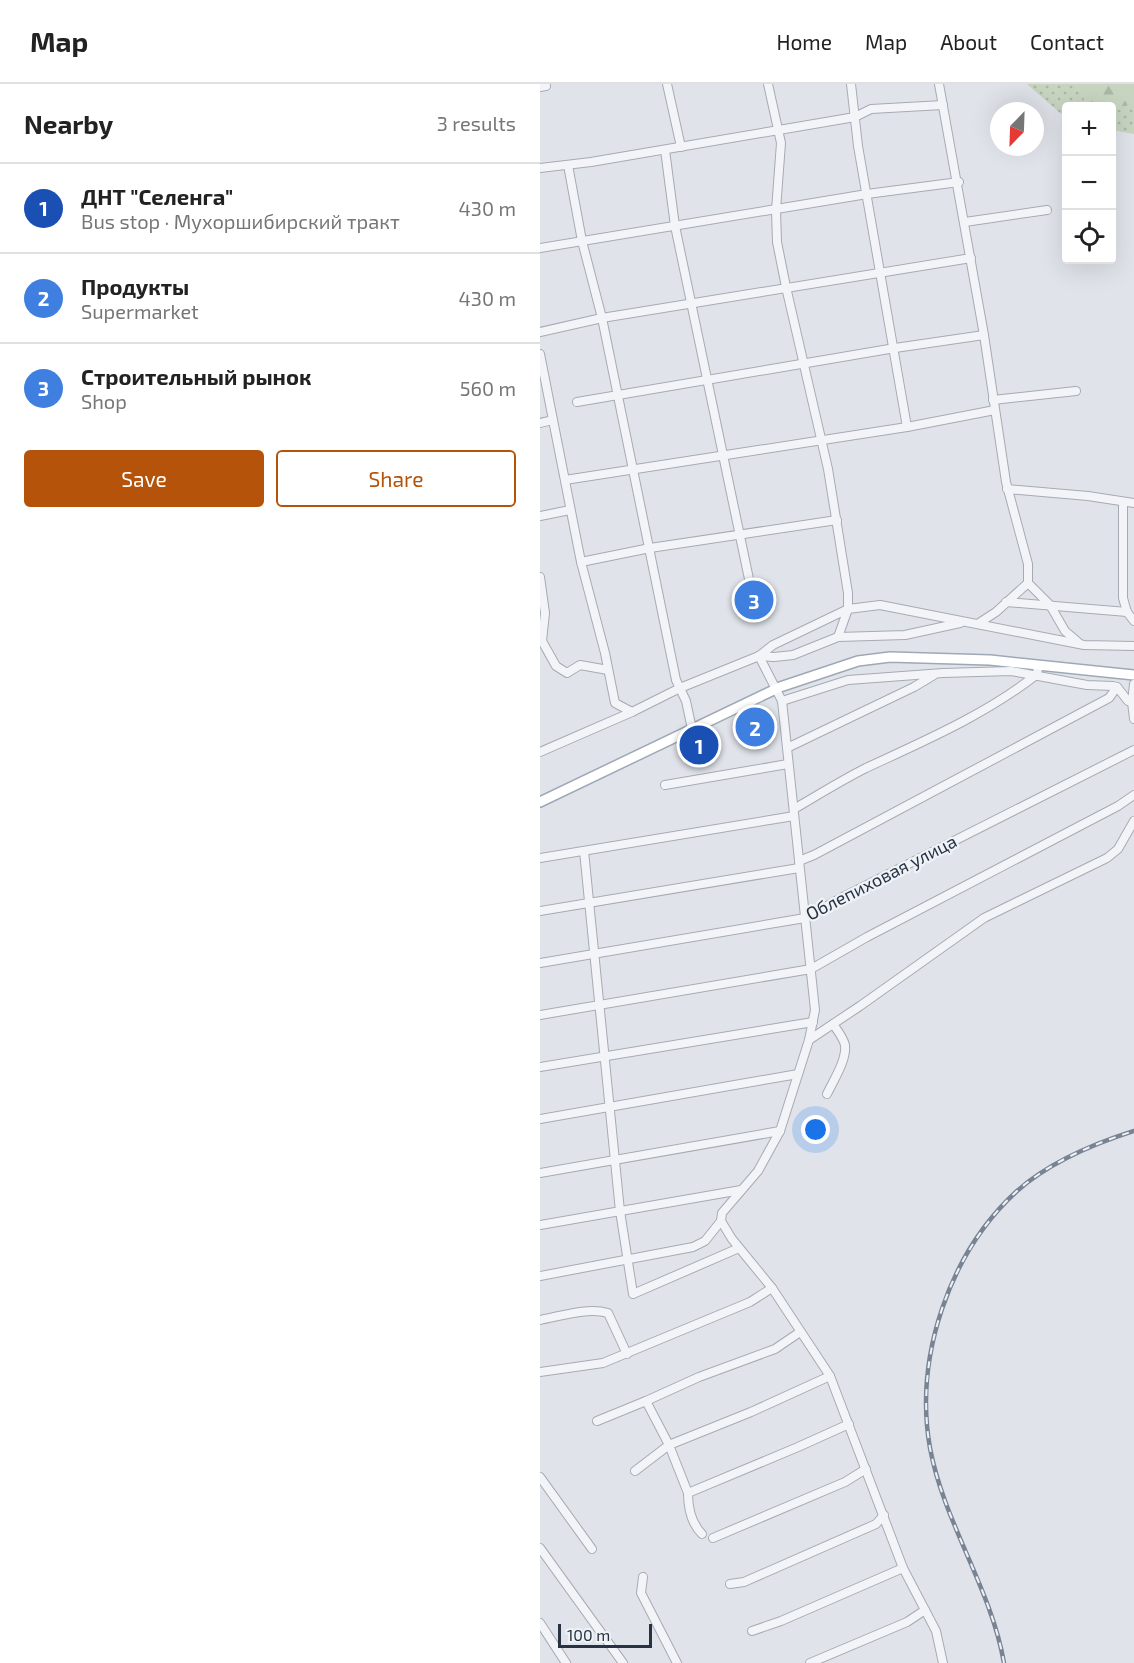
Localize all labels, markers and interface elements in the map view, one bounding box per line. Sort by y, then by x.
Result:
text: Map [30,24,88,58]
text: Home [776,29,832,54]
text: Map [865,29,907,54]
text: About [940,29,997,54]
text: Contact [1030,29,1104,54]
north arrow [990,102,1044,156]
map controls [1062,102,1116,264]
button: + [1062,102,1116,156]
text: Nearby [24,108,113,139]
text: 3 results [437,111,516,135]
button: − [1062,156,1116,210]
text: ДНТ "Селенга" [81,183,233,209]
text: 1 [39,196,48,220]
text: 430 m [459,196,516,220]
text: Bus stop · Мухоршибирский тракт [81,209,400,233]
button: locate [1062,210,1116,264]
text: Продукты [81,273,189,299]
text: 2 [38,286,49,310]
text: 430 m [459,286,516,310]
text: Supermarket [81,299,199,323]
text: Строительный рынок [81,363,311,389]
text: 3 [38,376,49,400]
text: 560 m [460,376,516,400]
text: Shop [81,389,127,413]
button: Save [24,450,264,507]
button: Share [276,450,516,507]
pin: 3 [734,578,774,622]
pin: 2 [736,704,774,750]
pin: 1 [680,722,718,768]
street label: Облепиховая улица [802,829,960,925]
your location [801,1115,830,1144]
scale bar [558,1621,652,1648]
text: 100 m [567,1625,610,1644]

